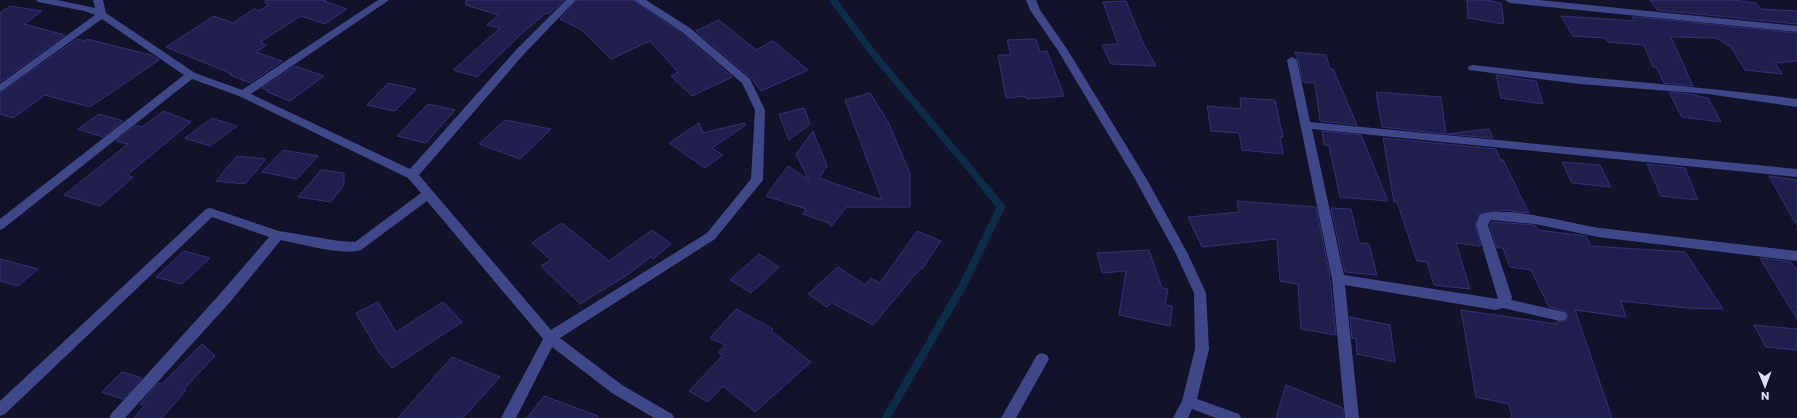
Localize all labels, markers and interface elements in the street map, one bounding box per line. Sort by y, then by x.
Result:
north arrow [1745,366,1785,406]
text: N [1761,388,1769,404]

